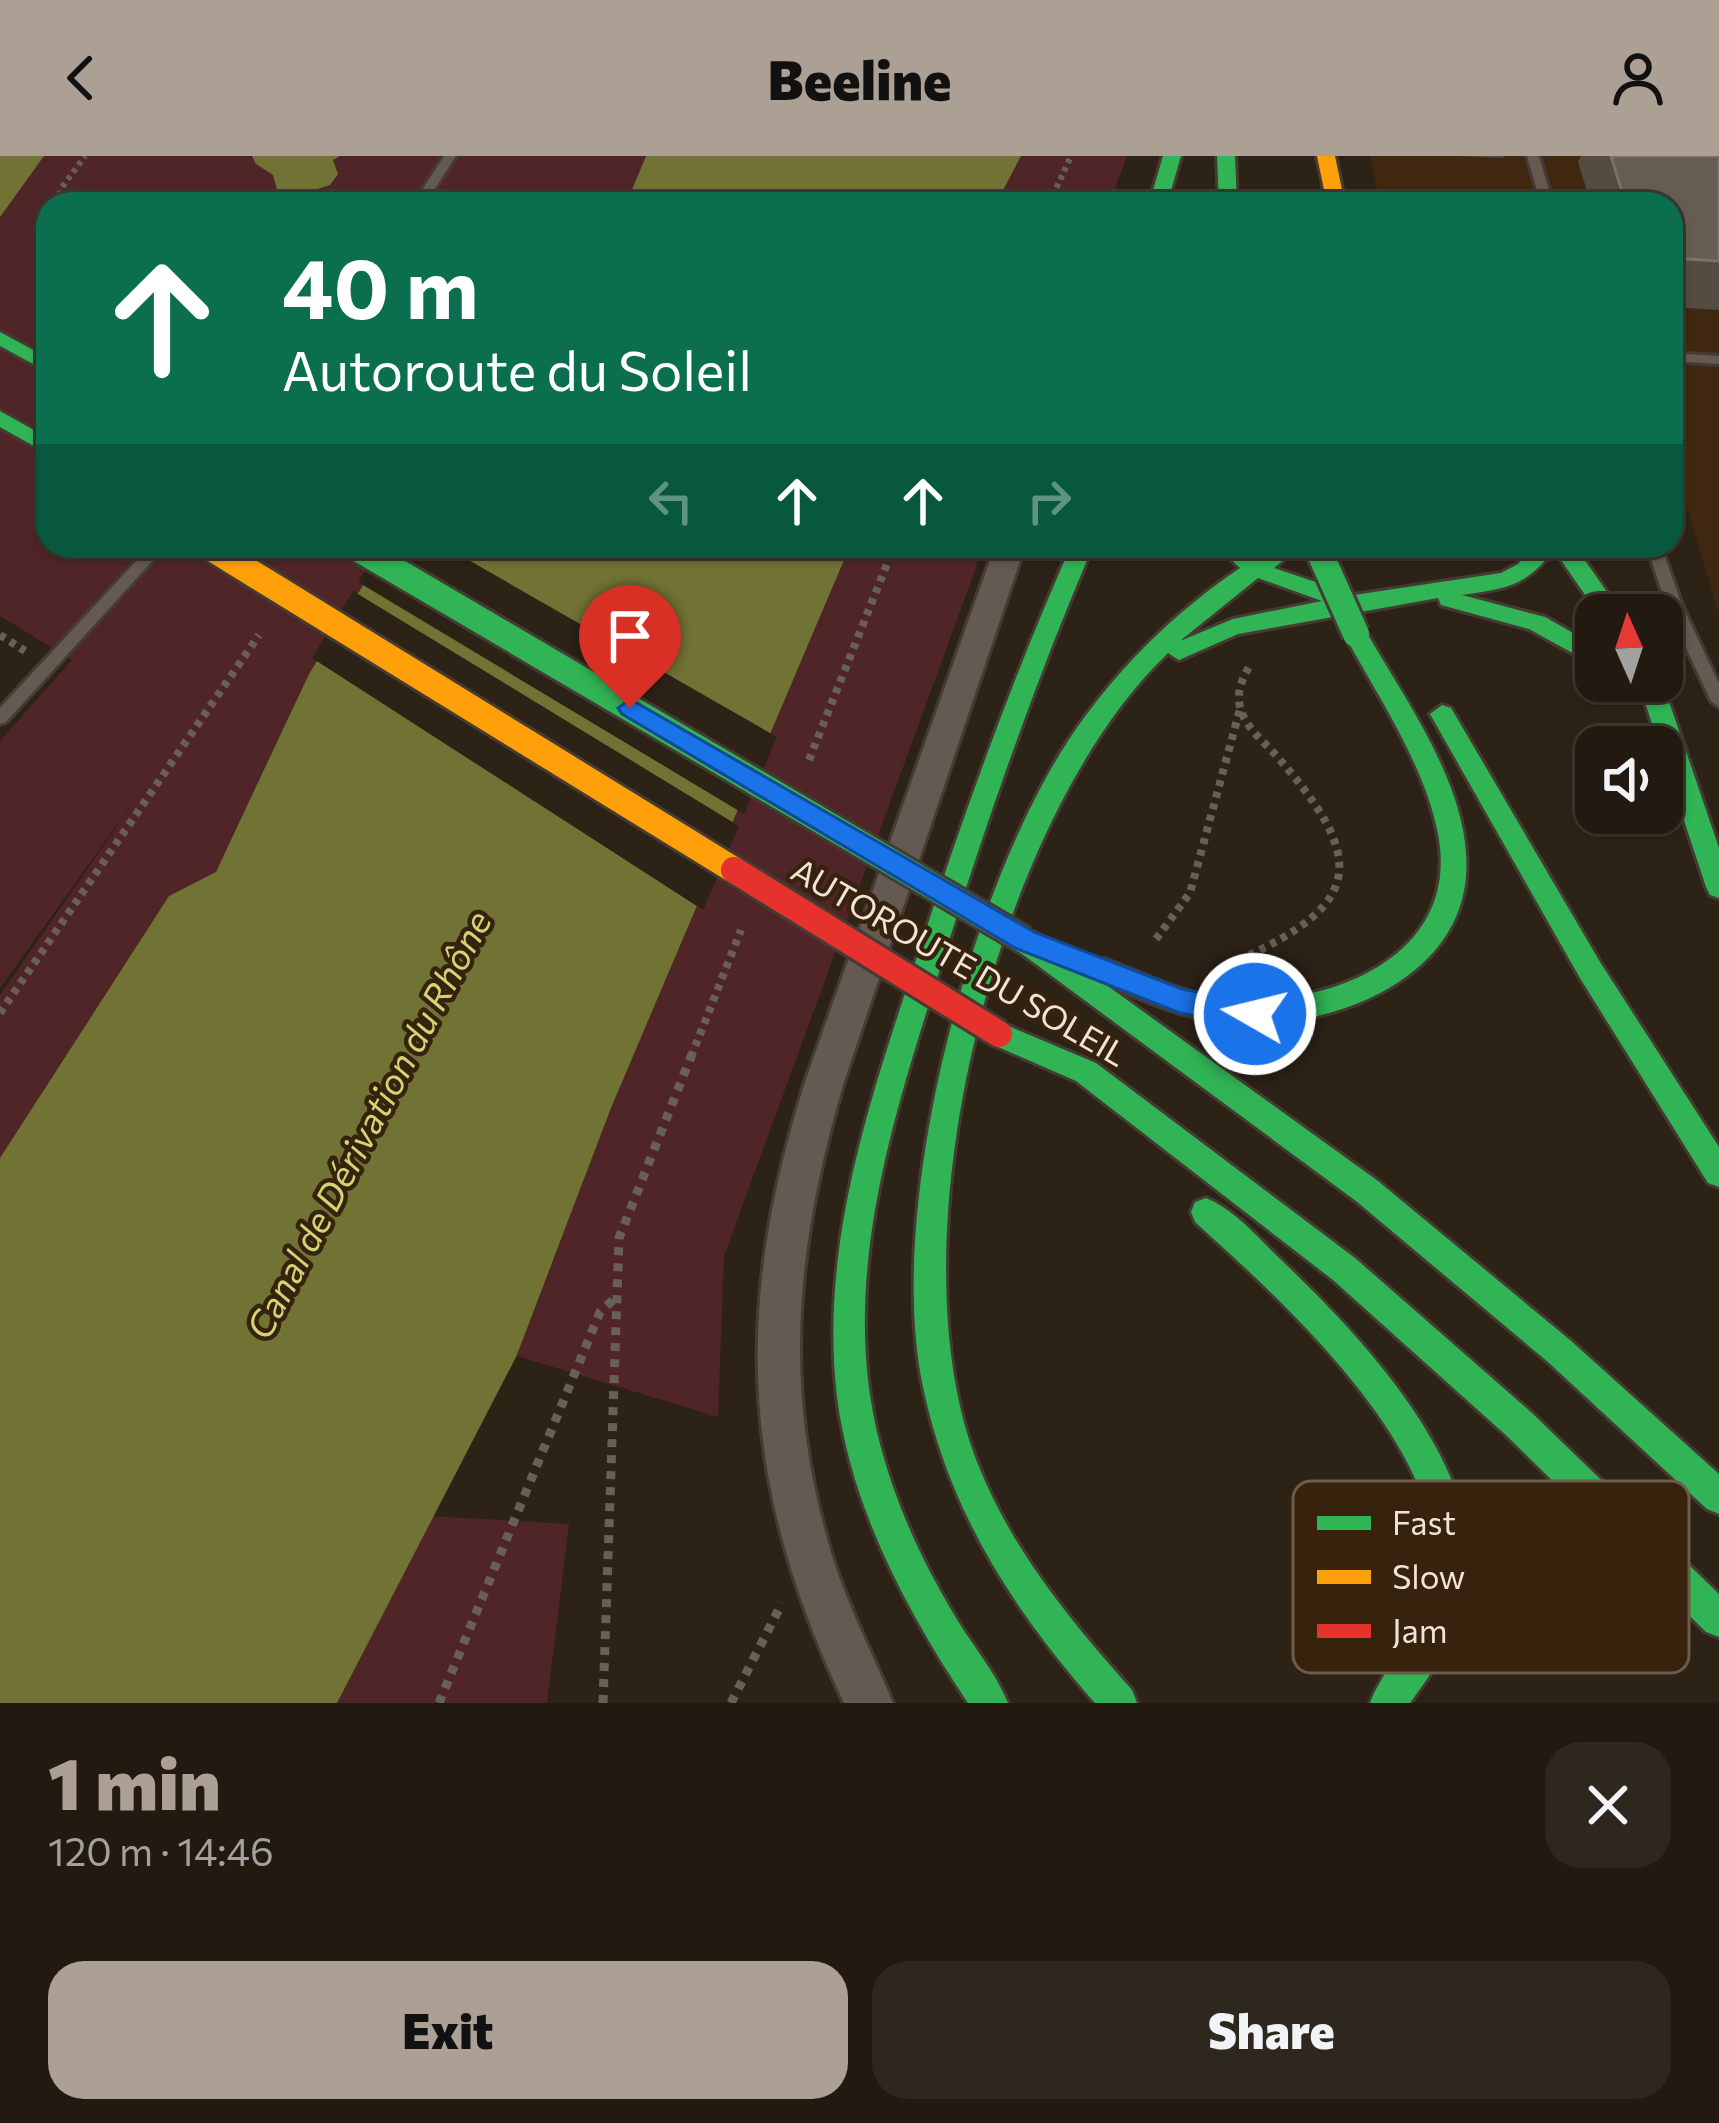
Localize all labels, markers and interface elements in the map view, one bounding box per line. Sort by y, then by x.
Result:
icon: back [48,45,114,111]
text: Beeline [768,45,951,111]
icon: person [1605,45,1671,111]
text: 40 m [282,234,479,336]
icon: ahead [84,240,240,396]
text: Autoroute du Soleil [282,336,752,402]
icon: left [638,468,704,534]
icon: ahead [764,468,830,534]
icon: ahead [890,468,956,534]
icon: right [1016,468,1082,534]
pin [579,585,681,708]
north arrow [1575,594,1683,702]
map controls [1575,594,1683,834]
icon: arrive [597,603,663,669]
button: sound [1575,726,1683,834]
street label: AUTOROUTE DU SOLEIL [785,848,1135,1074]
water label: Canal de Dérivation du Rhône [235,902,499,1346]
position arrow [1192,951,1318,1077]
legend [1293,1481,1689,1673]
text: Fast [1392,1501,1456,1542]
text: Slow [1392,1555,1465,1596]
text: Jam [1392,1609,1448,1650]
text: 1 min [48,1737,221,1825]
button: close [1545,1742,1671,1868]
text: 120 m · 14:46 [48,1826,274,1874]
button: Exit [48,1961,848,2099]
button: Share [872,1961,1671,2099]

